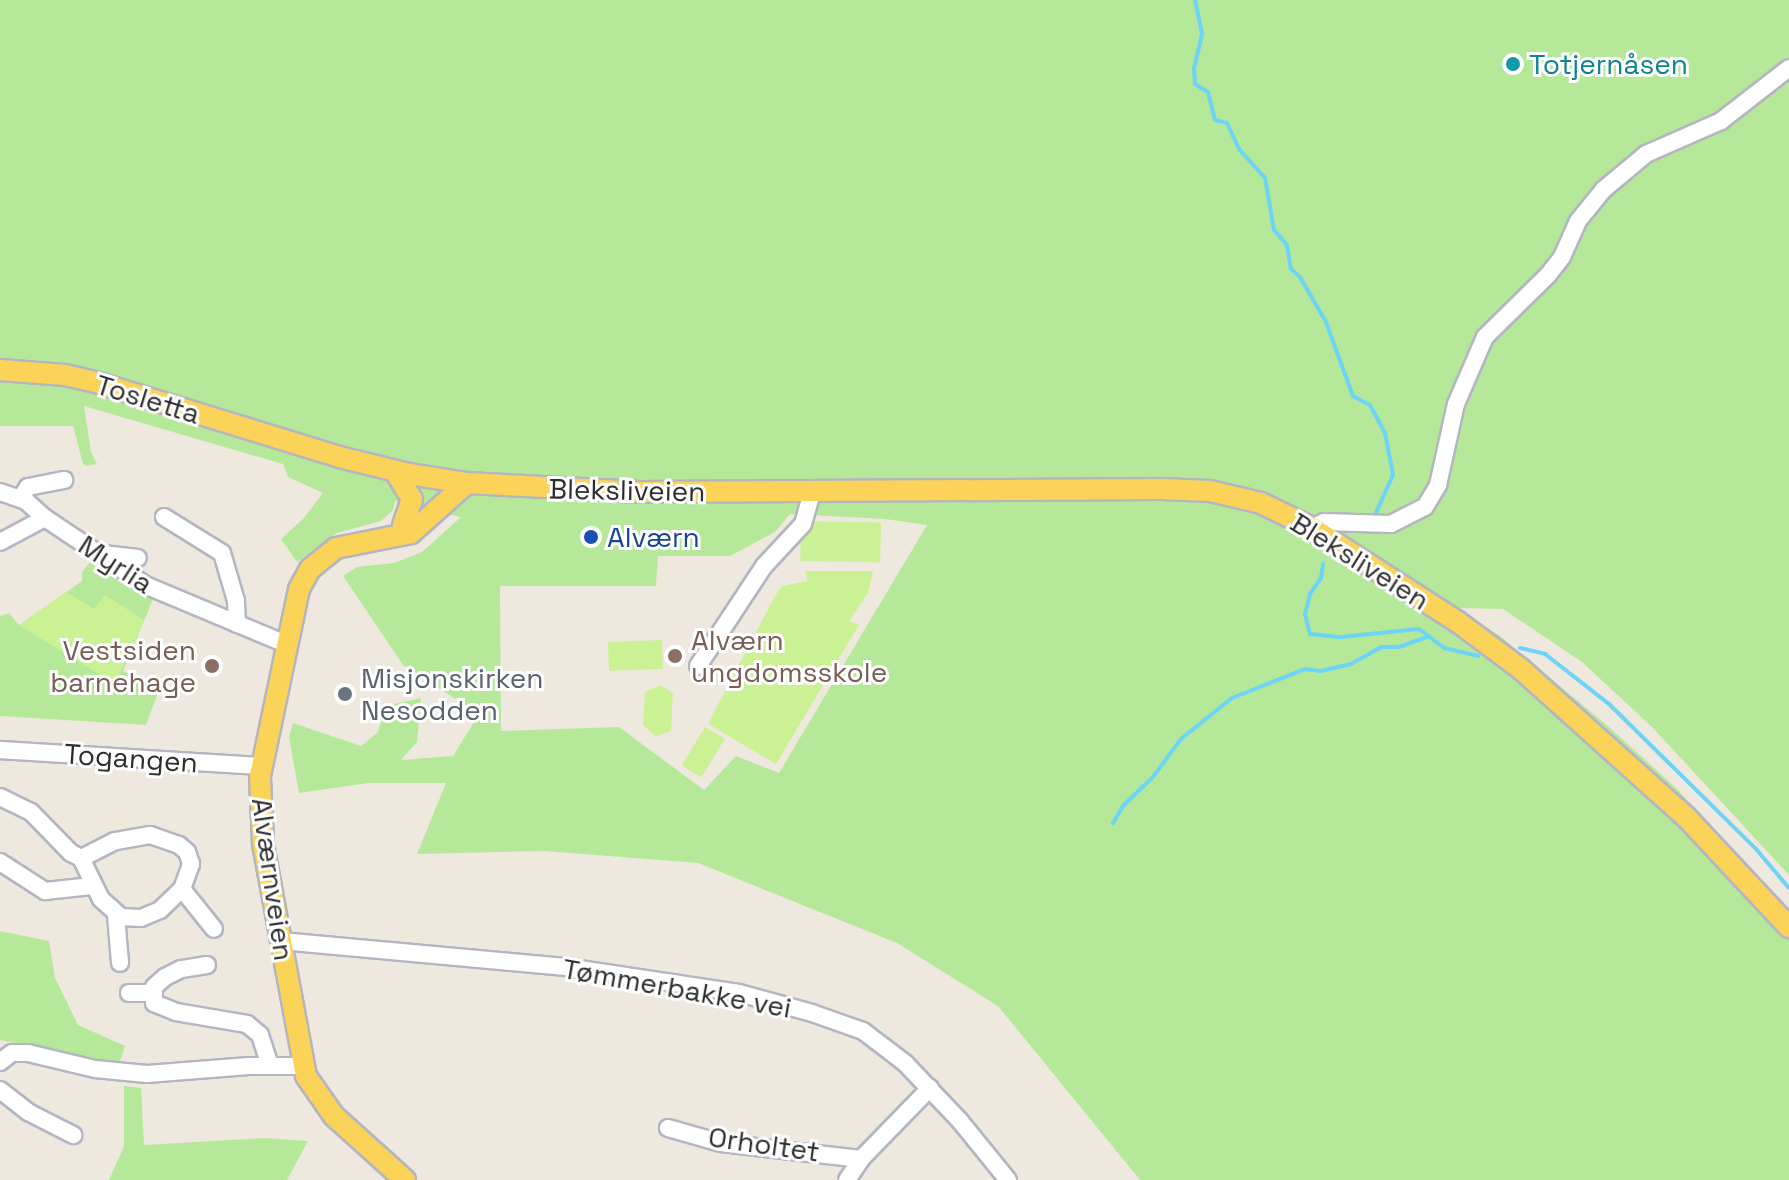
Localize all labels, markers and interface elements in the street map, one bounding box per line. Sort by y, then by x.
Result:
place label: Totjernåsen [1529,47,1688,81]
marker: Totjernåsen [1504,55,1522,73]
street label: Tosletta [92,367,204,431]
street label: Bleksliveien [548,472,706,508]
street label: Bleksliveien [1285,505,1435,617]
place label: Alværn [607,520,700,554]
street label: Myrlia [73,528,159,600]
marker: Alværn [582,528,600,546]
place label: Alværn ungdomsskole [691,623,887,689]
place label: Vestsiden barnehage [50,633,196,699]
marker: Alværn ungdomsskole [666,647,684,665]
marker: Vestsiden barnehage [203,657,221,675]
place label: Misjonskirken Nesodden [361,661,544,727]
marker: Misjonskirken Nesodden [336,685,354,703]
street label: Togangen [63,737,199,779]
street label: Alværnveien [245,795,301,963]
street label: Tømmerbakke vei [560,951,794,1025]
street label: Orholtet [706,1120,822,1168]

